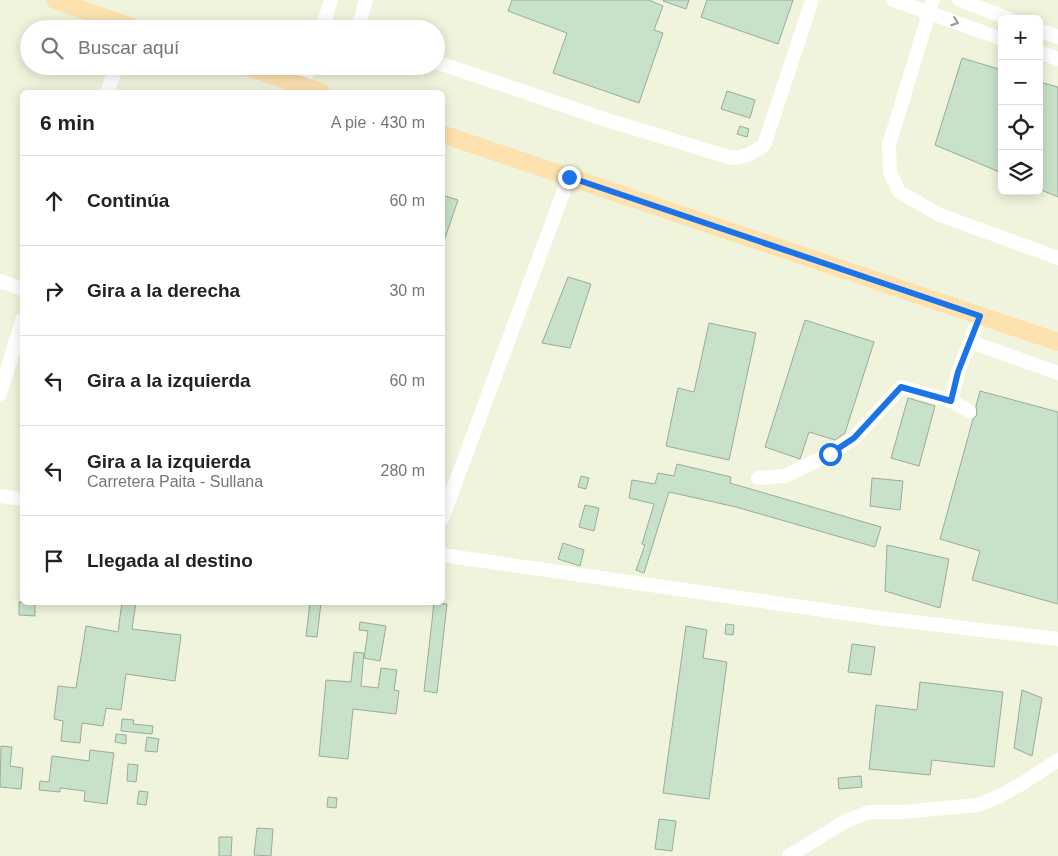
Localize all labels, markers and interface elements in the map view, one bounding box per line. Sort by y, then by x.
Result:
map controls [998,15,1043,195]
button: + [998,15,1043,60]
one-way arrow [951,16,959,26]
search box [20,20,445,75]
icon: search [38,34,66,62]
text: Buscar aquí [78,37,179,58]
button: − [998,60,1043,105]
button: locate [998,105,1043,150]
text: 6 min [40,111,95,134]
text: A pie · 430 m [331,114,425,131]
button: layers [998,150,1043,195]
route end [558,166,581,189]
icon: ahead [40,187,68,215]
text: Continúa [87,190,169,211]
text: 60 m [389,192,425,209]
icon: right [40,277,68,305]
text: Gira a la derecha [87,280,240,301]
text: 30 m [389,282,425,299]
icon: left [40,367,68,395]
text: Gira a la izquierda [87,370,251,391]
text: 60 m [389,372,425,389]
route start [819,443,842,466]
text: Gira a la izquierda [87,451,251,472]
icon: left [40,457,68,485]
text: 280 m [381,462,425,479]
text: Carretera Paita - Sullana [87,473,263,490]
icon: arrive [40,547,68,575]
text: Llegada al destino [87,550,253,571]

